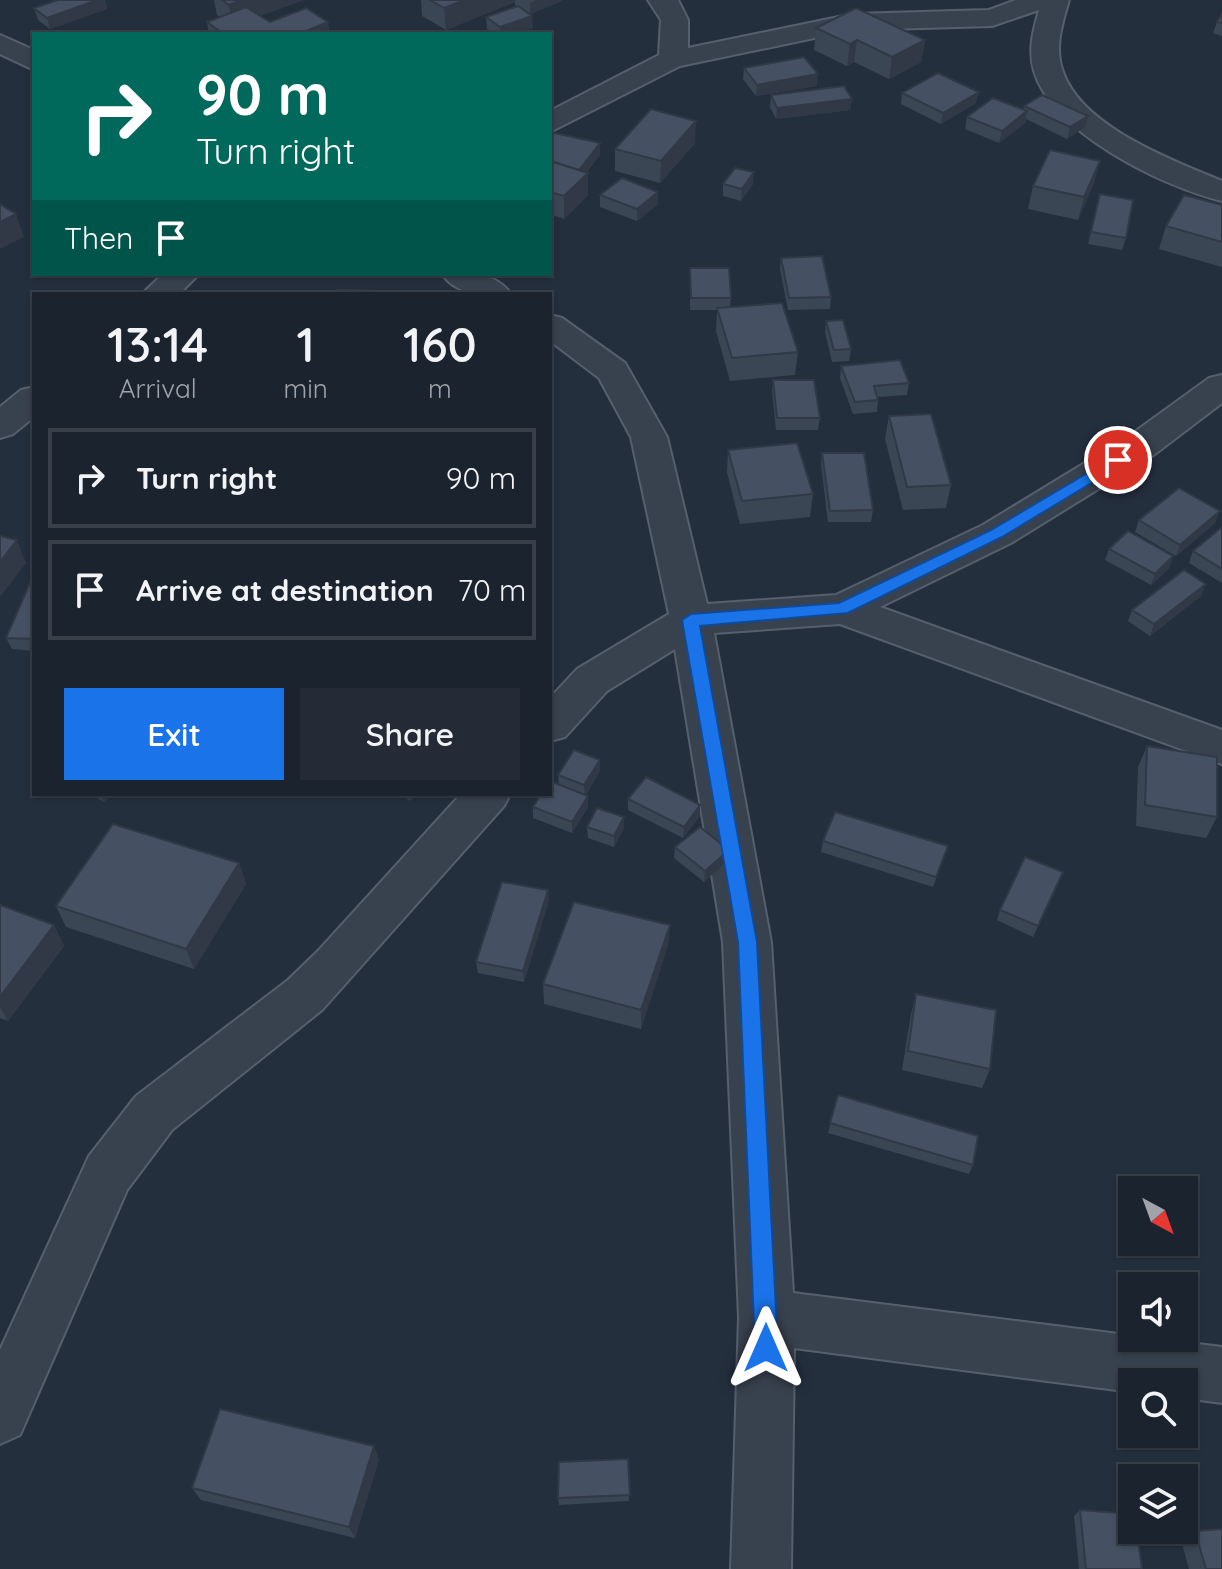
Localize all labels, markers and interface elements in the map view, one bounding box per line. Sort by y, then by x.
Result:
text: 90 m [196,59,330,129]
icon: right [64,64,168,168]
text: Turn right [196,128,355,173]
icon: arrive [149,216,193,260]
text: Then [64,219,133,257]
text: 13:14 [107,314,208,374]
text: 1 [296,314,315,374]
text: 160 [403,314,477,374]
text: Arrival [119,372,197,405]
text: min [283,372,328,405]
text: m [428,372,452,405]
pin [1084,426,1152,494]
icon: arrive [1096,438,1140,482]
icon: right [68,456,112,500]
text: Turn right [136,459,277,497]
text: 90 m [446,459,516,497]
icon: arrive [68,568,112,612]
text: Arrive at destination [136,571,434,609]
text: 70 m [458,571,526,609]
button: Exit [64,688,284,780]
button: Share [300,688,520,780]
north arrow [1118,1176,1198,1256]
map controls [1118,1176,1198,1544]
button: sound [1118,1272,1198,1352]
position arrow [724,1306,808,1390]
button: search [1118,1368,1198,1448]
button: layers [1118,1464,1198,1544]

